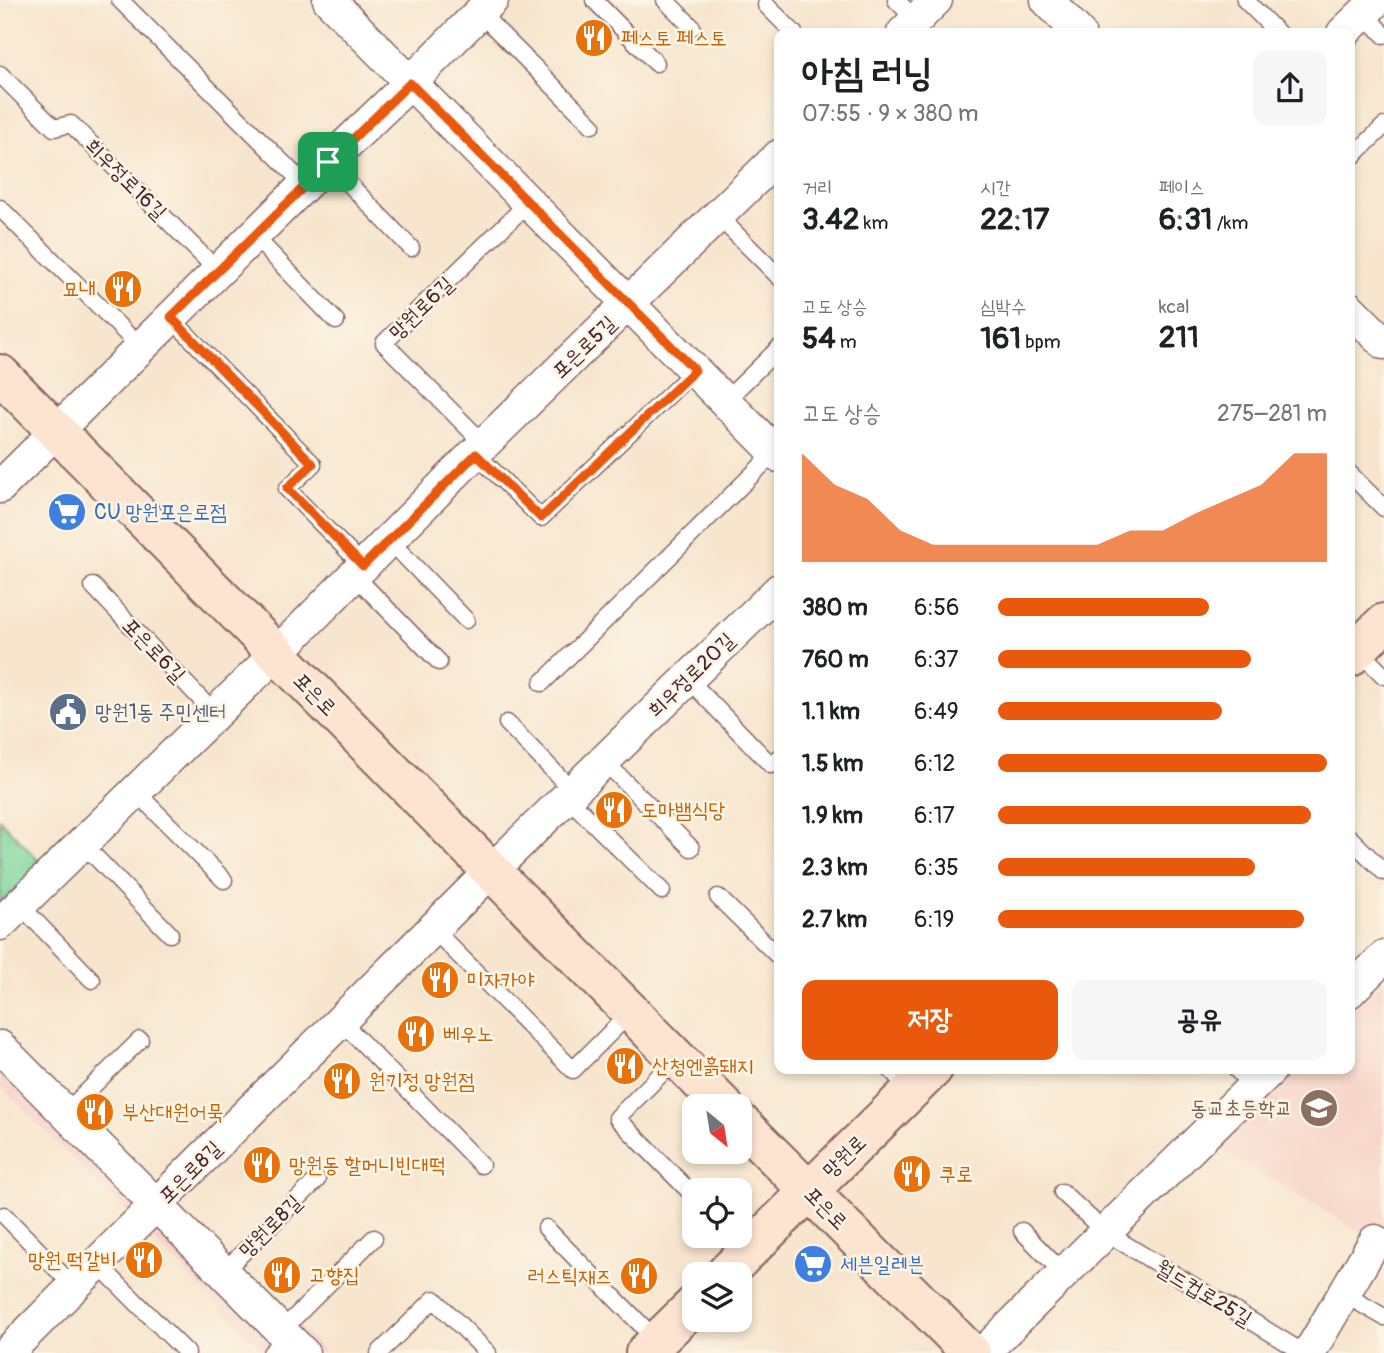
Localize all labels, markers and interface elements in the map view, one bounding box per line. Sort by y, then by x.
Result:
restaurant icon: 페스토 페스토 [573,17,615,59]
place label: 페스토 페스토 [621,25,727,52]
text: 아침 러닝 [802,49,933,97]
button: share [1253,51,1327,125]
text: 07:55 · 9 × 380 m [802,99,978,128]
pin [298,132,358,192]
street label: 희우정로16길 [79,133,172,226]
icon: arrive [309,143,347,181]
text: 거리 [802,176,833,200]
text: 시간 [980,176,1011,200]
text: 페이스 [1159,176,1205,200]
text: 3.42 [802,201,859,238]
text: 22:17 [980,201,1049,238]
text: 6:31 [1159,201,1213,238]
text: km [859,211,888,235]
text: /km [1213,211,1248,235]
restaurant icon: 묘내 [102,268,144,310]
street label: 망원로6길 [383,271,460,346]
place label: 묘내 [62,276,96,303]
text: 고도 상승 [802,295,867,319]
text: 심박수 [980,295,1026,319]
text: kcal [1159,295,1190,319]
street label: 포은로5길 [547,310,622,385]
text: 211 [1159,319,1199,356]
text: 54 [802,320,836,357]
text: 161 [980,320,1021,357]
text: m [836,330,857,354]
text: bpm [1021,330,1061,354]
text: 고도 상승 [802,399,881,428]
text: 275–281 m [1217,399,1327,428]
supermarket icon: CU 망원포은로점 [46,491,88,533]
place label: CU 망원포은로점 [94,499,227,526]
text: 380 m [802,593,868,622]
text: 6:56 [914,593,959,622]
street label: 포은로6길 [116,612,191,689]
street label: 희우정로20길 [642,627,741,723]
text: 760 m [802,645,869,674]
text: 6:37 [914,645,959,674]
street label: 포은로 [287,667,342,722]
public building icon: 망원1동 주민센터 [47,691,89,733]
text: 1.1 km [802,697,860,726]
text: 6:49 [914,697,959,726]
place label: 망원1동 주민센터 [95,699,226,726]
text: 1.5 km [802,749,864,778]
text: 6:12 [914,749,955,778]
restaurant icon: 도마뱀식당 [593,789,635,831]
place label: 도마뱀식당 [641,797,726,824]
text: 1.9 km [802,801,863,830]
text: 6:17 [914,801,955,830]
text: 2.3 km [802,853,868,882]
text: 6:35 [914,853,959,882]
text: 2.7 km [802,905,867,934]
text: 6:19 [914,905,954,934]
restaurant icon: 미자카야 [419,959,461,1001]
place label: 미자카야 [467,967,535,994]
button: 저장 [802,980,1058,1060]
button: 공유 [1072,980,1327,1060]
restaurant icon: 베우노 [395,1013,437,1055]
place label: 베우노 [443,1021,494,1048]
restaurant icon: 산청엔흙돼지 [604,1045,646,1087]
place label: 산청엔흙돼지 [652,1053,753,1080]
restaurant icon: 원기정 망원점 [321,1060,363,1102]
place label: 원기정 망원점 [369,1068,475,1095]
school or university icon: 동교초등학교 [1298,1087,1340,1129]
restaurant icon: 부산대원어묵 [74,1091,116,1133]
north arrow [682,1094,752,1164]
map controls [682,1094,752,1332]
place label: 동교초등학교 [1191,1095,1292,1122]
place label: 부산대원어묵 [122,1099,223,1126]
street label: 망원로 [817,1129,872,1184]
street label: 포은로8길 [153,1135,228,1210]
restaurant icon: 망원동 할머니빈대떡 [241,1144,283,1186]
place label: 망원동 할머니빈대떡 [289,1152,446,1179]
restaurant icon: 쿠로 [891,1153,933,1195]
place label: 쿠로 [939,1161,973,1188]
button: locate [682,1178,752,1248]
street label: 포은로 [798,1181,853,1236]
street label: 망원로8길 [233,1189,308,1264]
restaurant icon: 망원 떡갈비 [123,1239,165,1281]
supermarket icon: 세븐일레븐 [792,1243,834,1285]
place label: 망원 떡갈비 [28,1247,117,1274]
place label: 세븐일레븐 [840,1251,925,1278]
restaurant icon: 고향집 [261,1254,303,1296]
street label: 월드컵로25길 [1151,1254,1257,1333]
restaurant icon: 러스틱재즈 [618,1255,660,1297]
place label: 고향집 [309,1262,360,1289]
button: layers [682,1262,752,1332]
place label: 러스틱재즈 [528,1263,612,1290]

